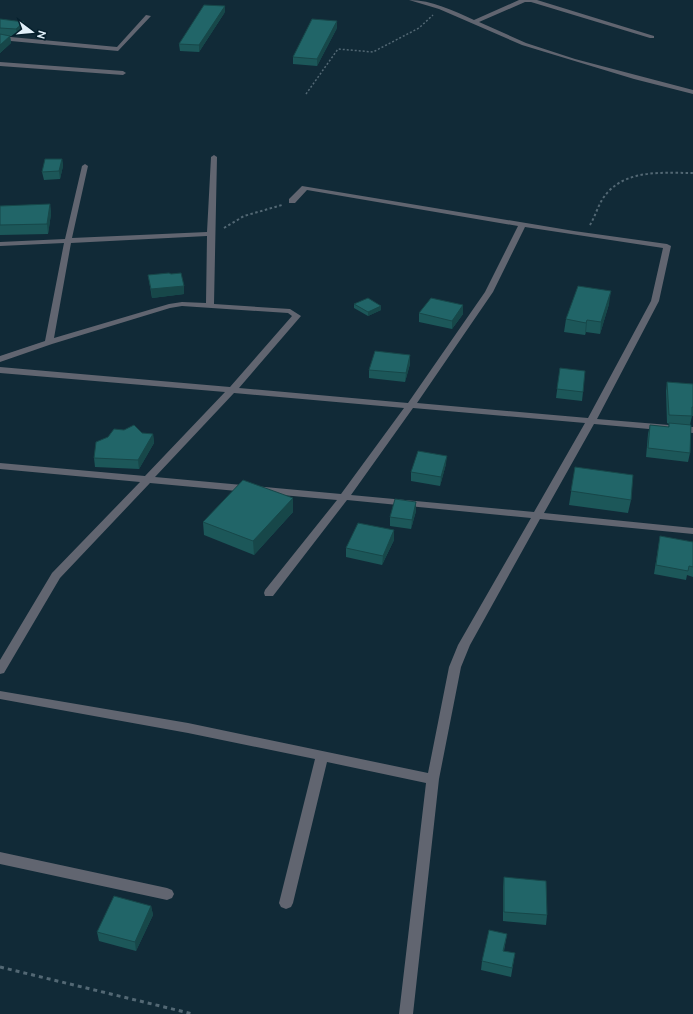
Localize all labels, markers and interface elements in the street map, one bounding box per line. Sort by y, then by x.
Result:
north arrow [12,12,52,52]
text: N [35,29,49,40]

